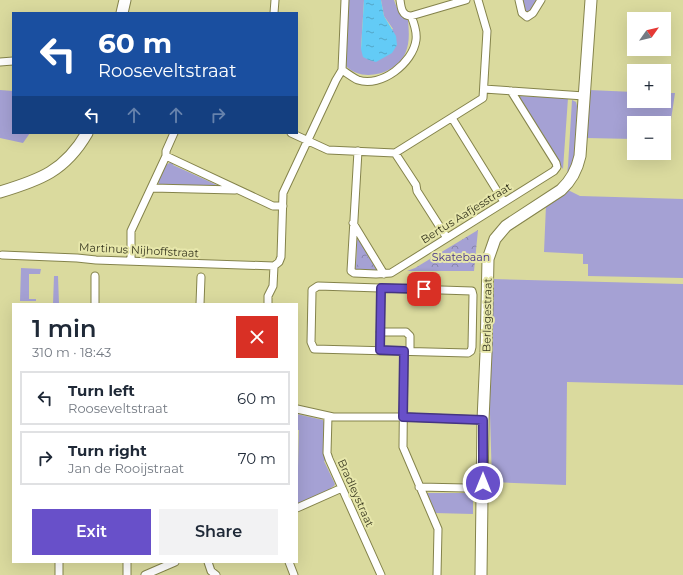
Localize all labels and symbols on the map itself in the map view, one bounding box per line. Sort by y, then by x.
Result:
north arrow [627,12,671,56]
street label: Bertus Aafjesstraat [418,179,514,246]
street label: Martinus Nijhoffstraat [79,240,200,260]
park label: Skatebaan [432,250,490,264]
pin [407,272,441,306]
street label: Berlagestraat [479,277,495,352]
street label: Bradleystraat [335,457,377,530]
position arrow [462,462,504,504]

